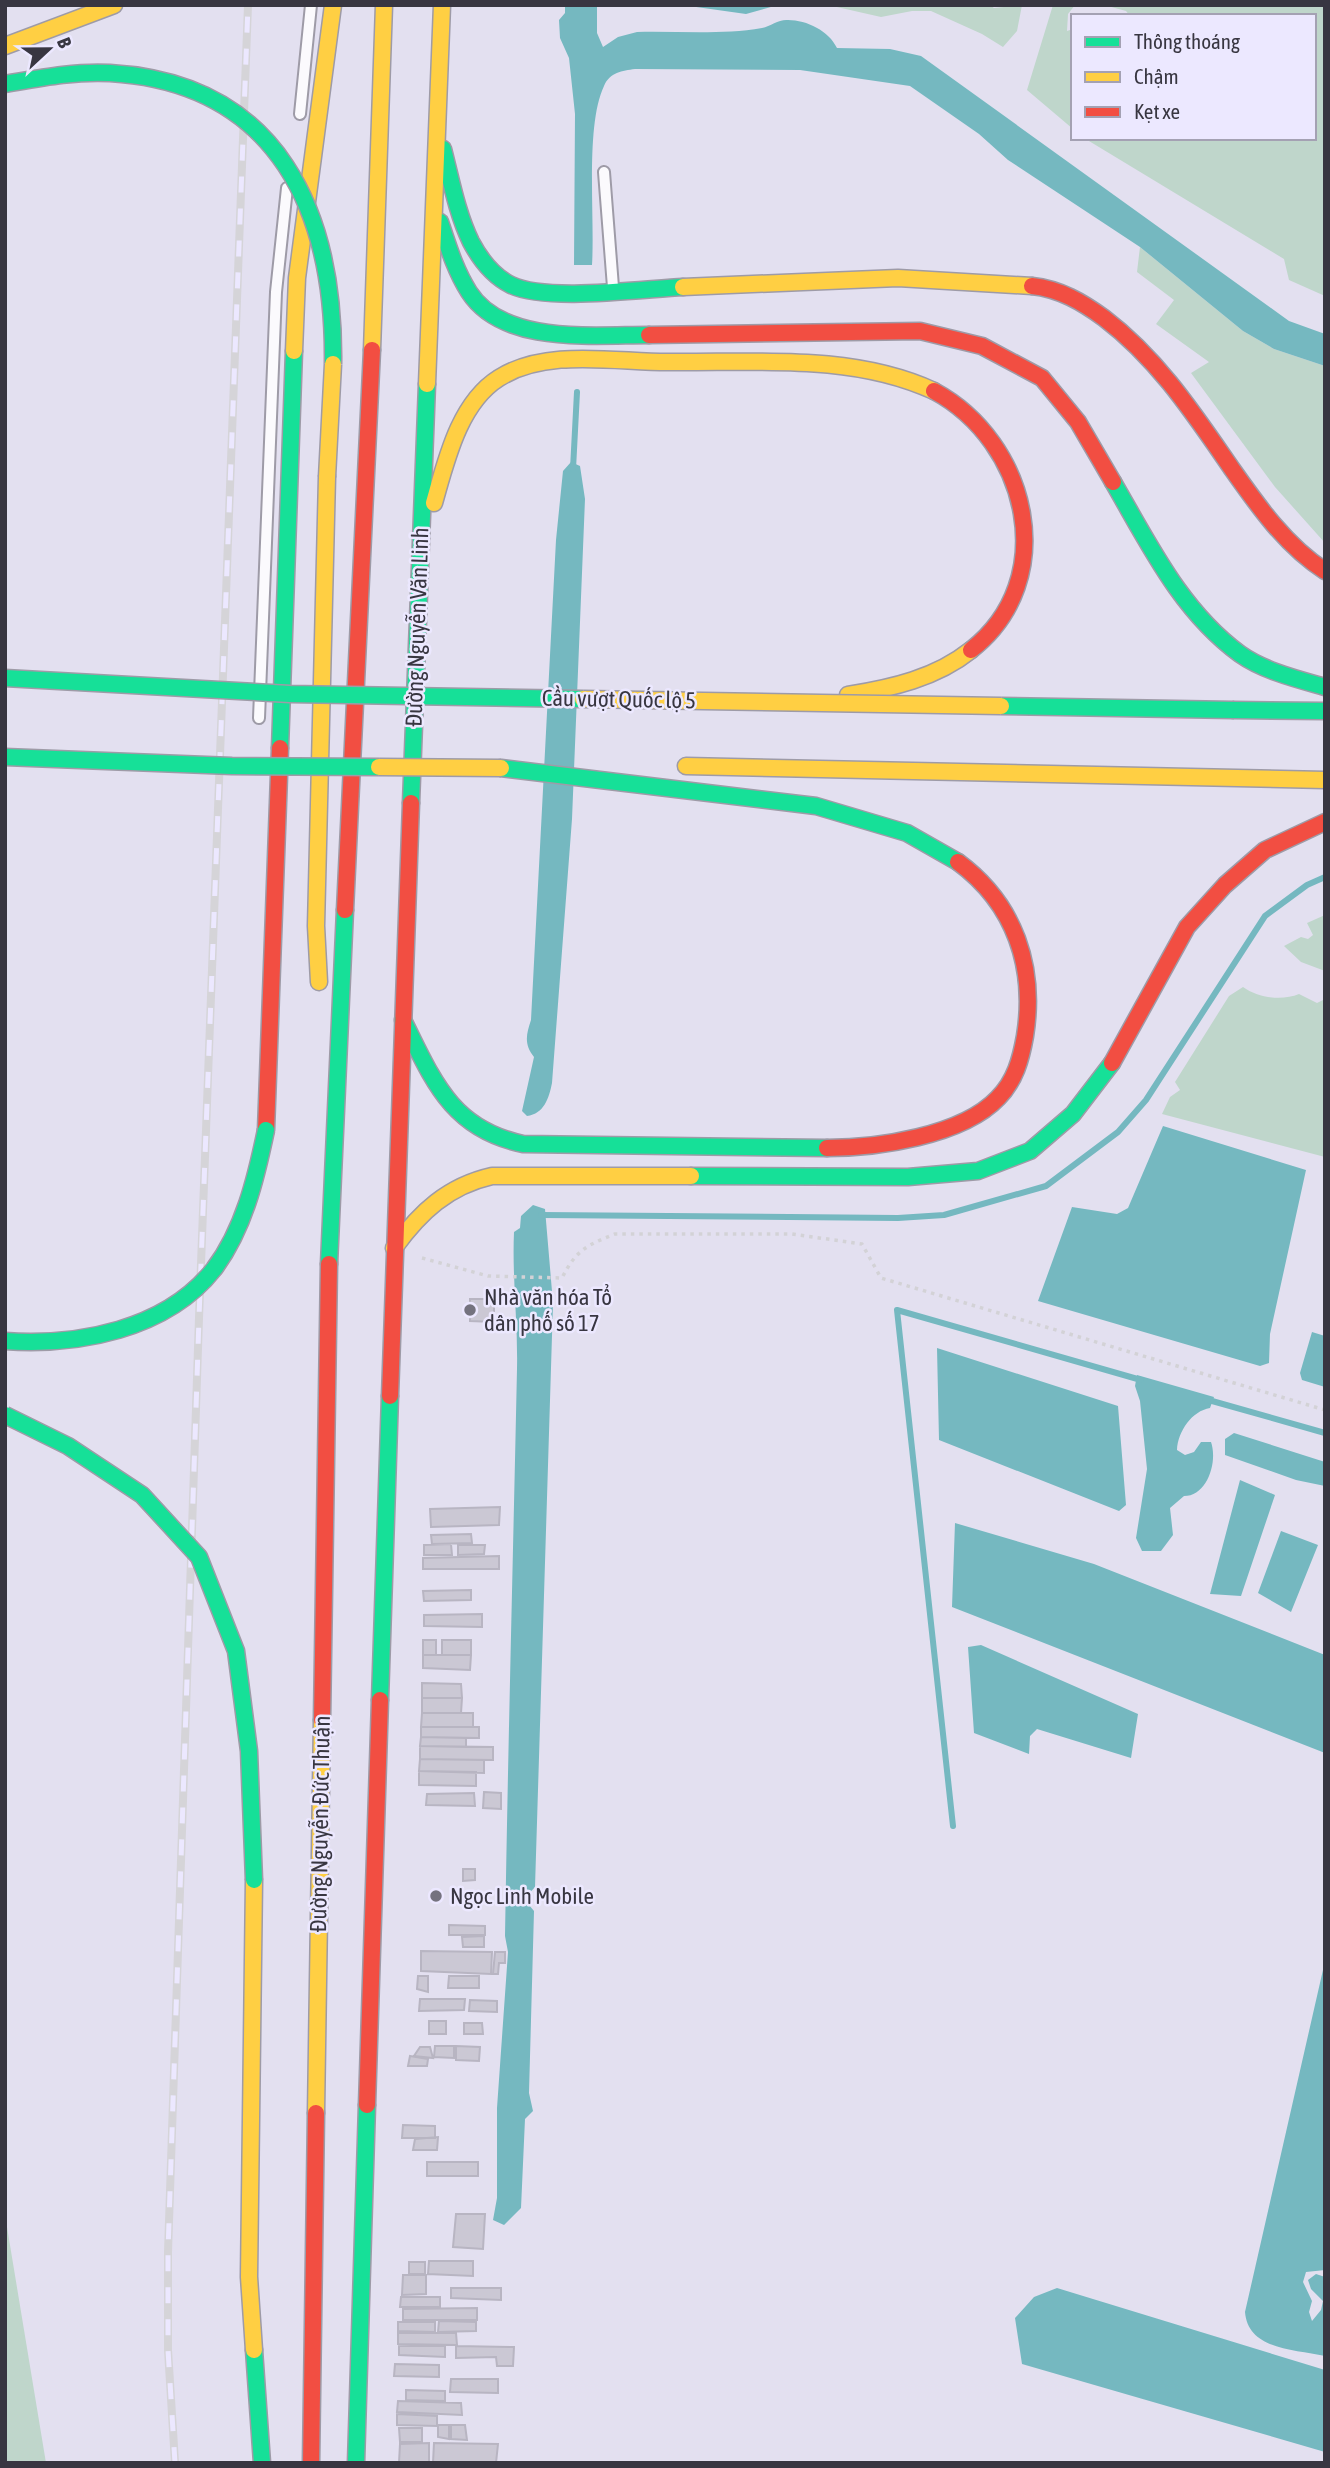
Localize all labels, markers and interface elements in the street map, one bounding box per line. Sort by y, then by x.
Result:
north arrow [14,14,84,84]
legend [1071,14,1316,140]
text: Thông thoáng [1134,29,1240,53]
text: B [53,34,77,51]
text: Chậm [1134,64,1179,88]
text: Kẹt xe [1134,99,1180,123]
street label: Đường Nguyễn Văn Linh [401,527,433,727]
street label: Cầu vượt Quốc lộ 5 [542,685,696,713]
place label: Nhà văn hóa Tổ dân phố số 17 [484,1284,612,1336]
marker: Nhà văn hóa Tổ dân phố số 17 [462,1302,478,1318]
street label: Đường Nguyễn Đức Thuận [305,1715,335,1933]
place label: Ngọc Linh Mobile [450,1883,594,1909]
marker: Ngọc Linh Mobile [428,1888,444,1904]

